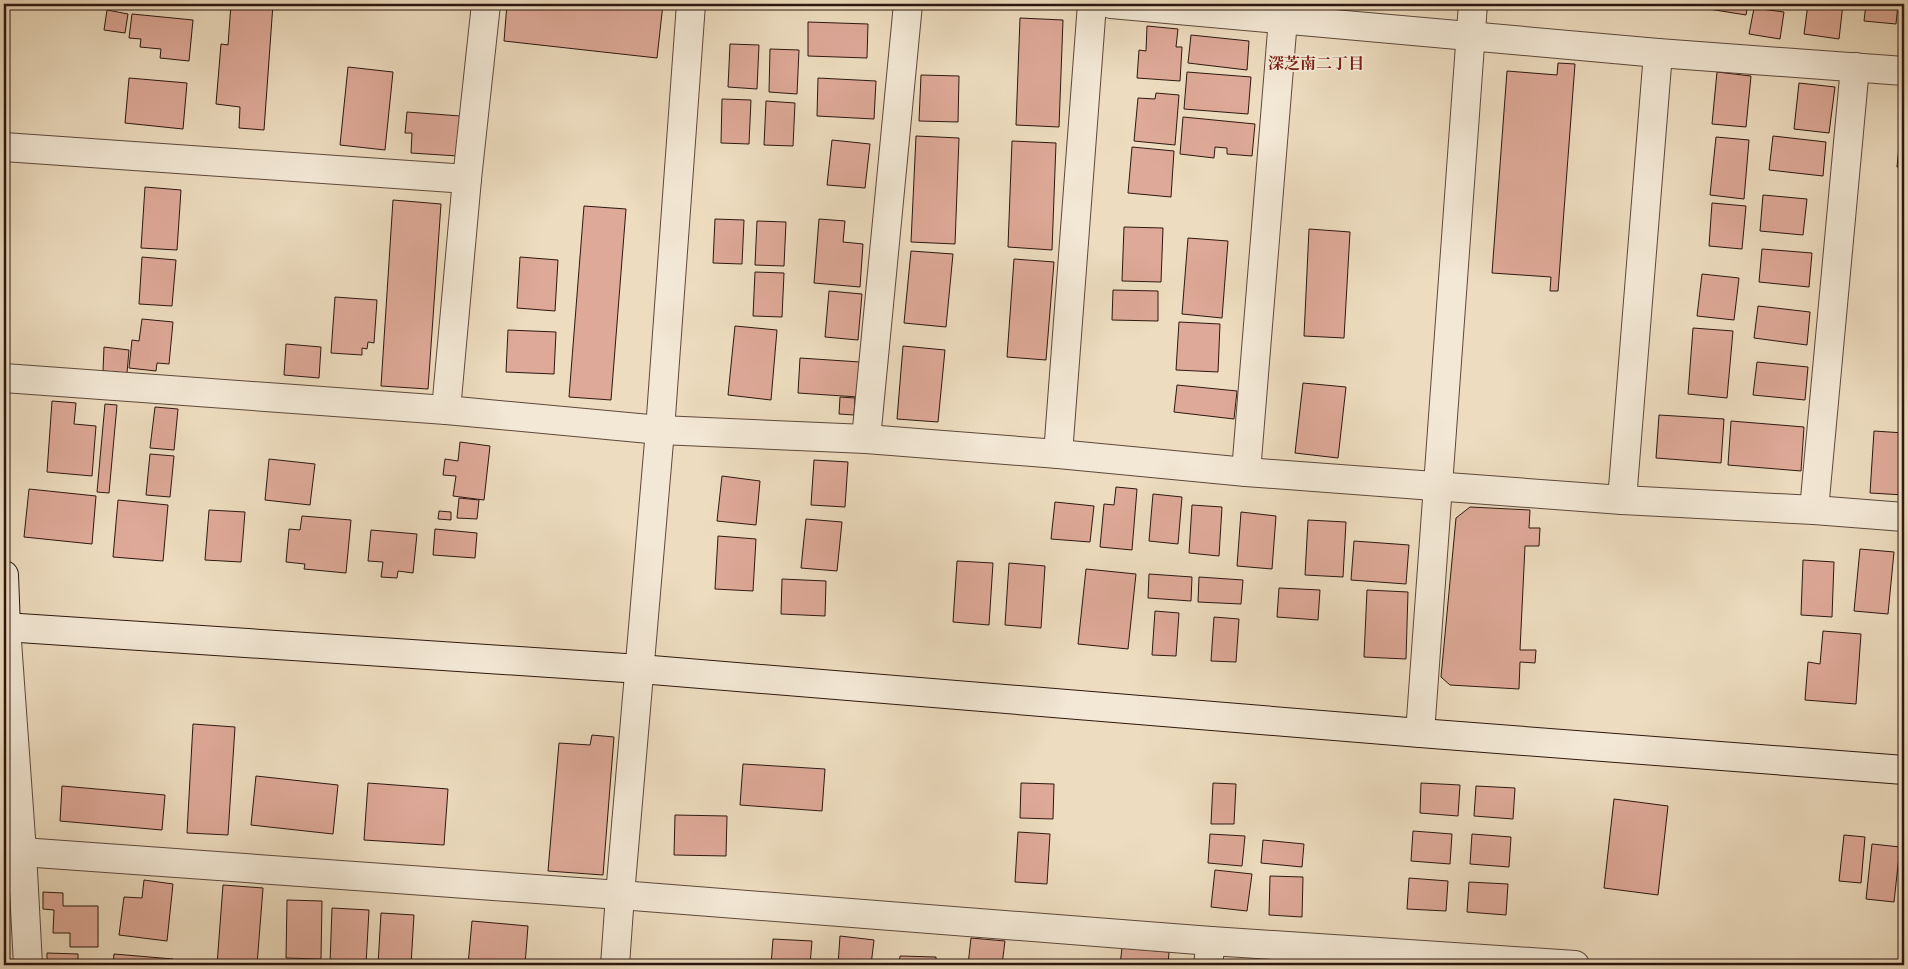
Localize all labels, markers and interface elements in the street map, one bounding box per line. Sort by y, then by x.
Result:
district label: 深芝南二丁目 [1268,54,1364,76]

